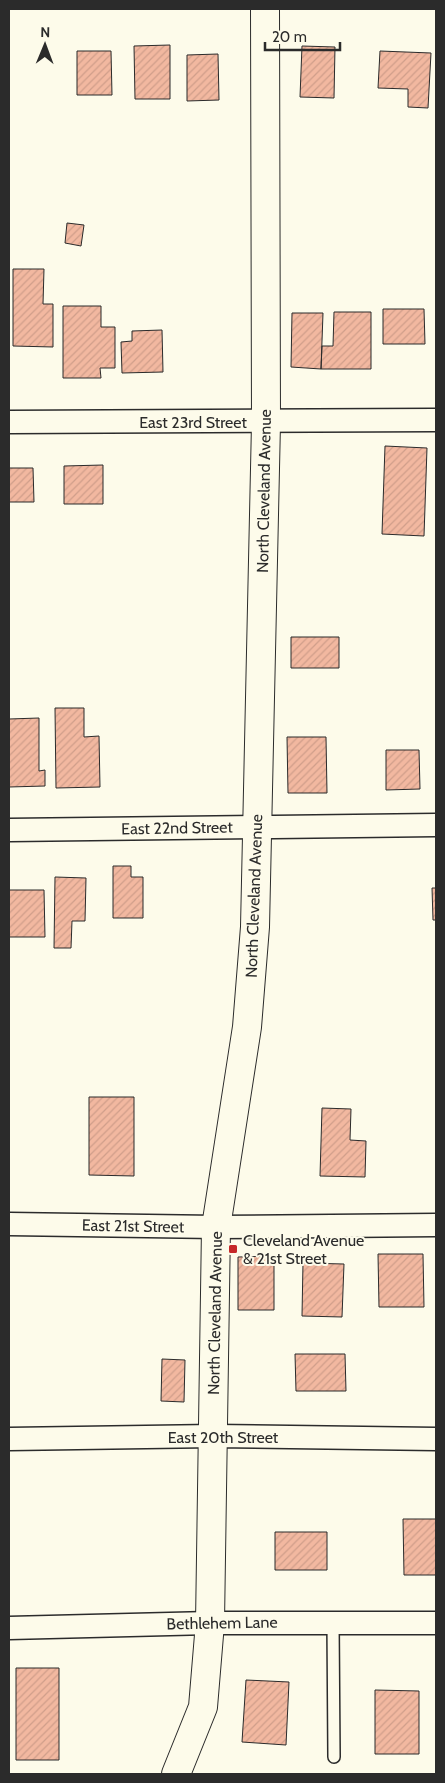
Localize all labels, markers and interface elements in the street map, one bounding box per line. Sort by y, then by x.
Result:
north arrow [20,20,70,70]
scale bar [265,20,340,52]
text: N [40,23,50,41]
text: 20 m [272,28,307,46]
street label: North Cleveland Avenue [253,409,275,573]
street label: East 23rd Street [139,413,247,432]
street label: North Cleveland Avenue [242,814,266,978]
street label: East 22nd Street [121,818,233,838]
street label: East 21st Street [82,1216,185,1236]
street label: North Cleveland Avenue [204,1231,226,1395]
place label: Cleveland Avenue & 21st Street [243,1231,364,1268]
marker: Cleveland Avenue & 21st Street [227,1243,239,1255]
street label: East 20th Street [168,1428,279,1447]
street label: Bethlehem Lane [166,1613,278,1633]

